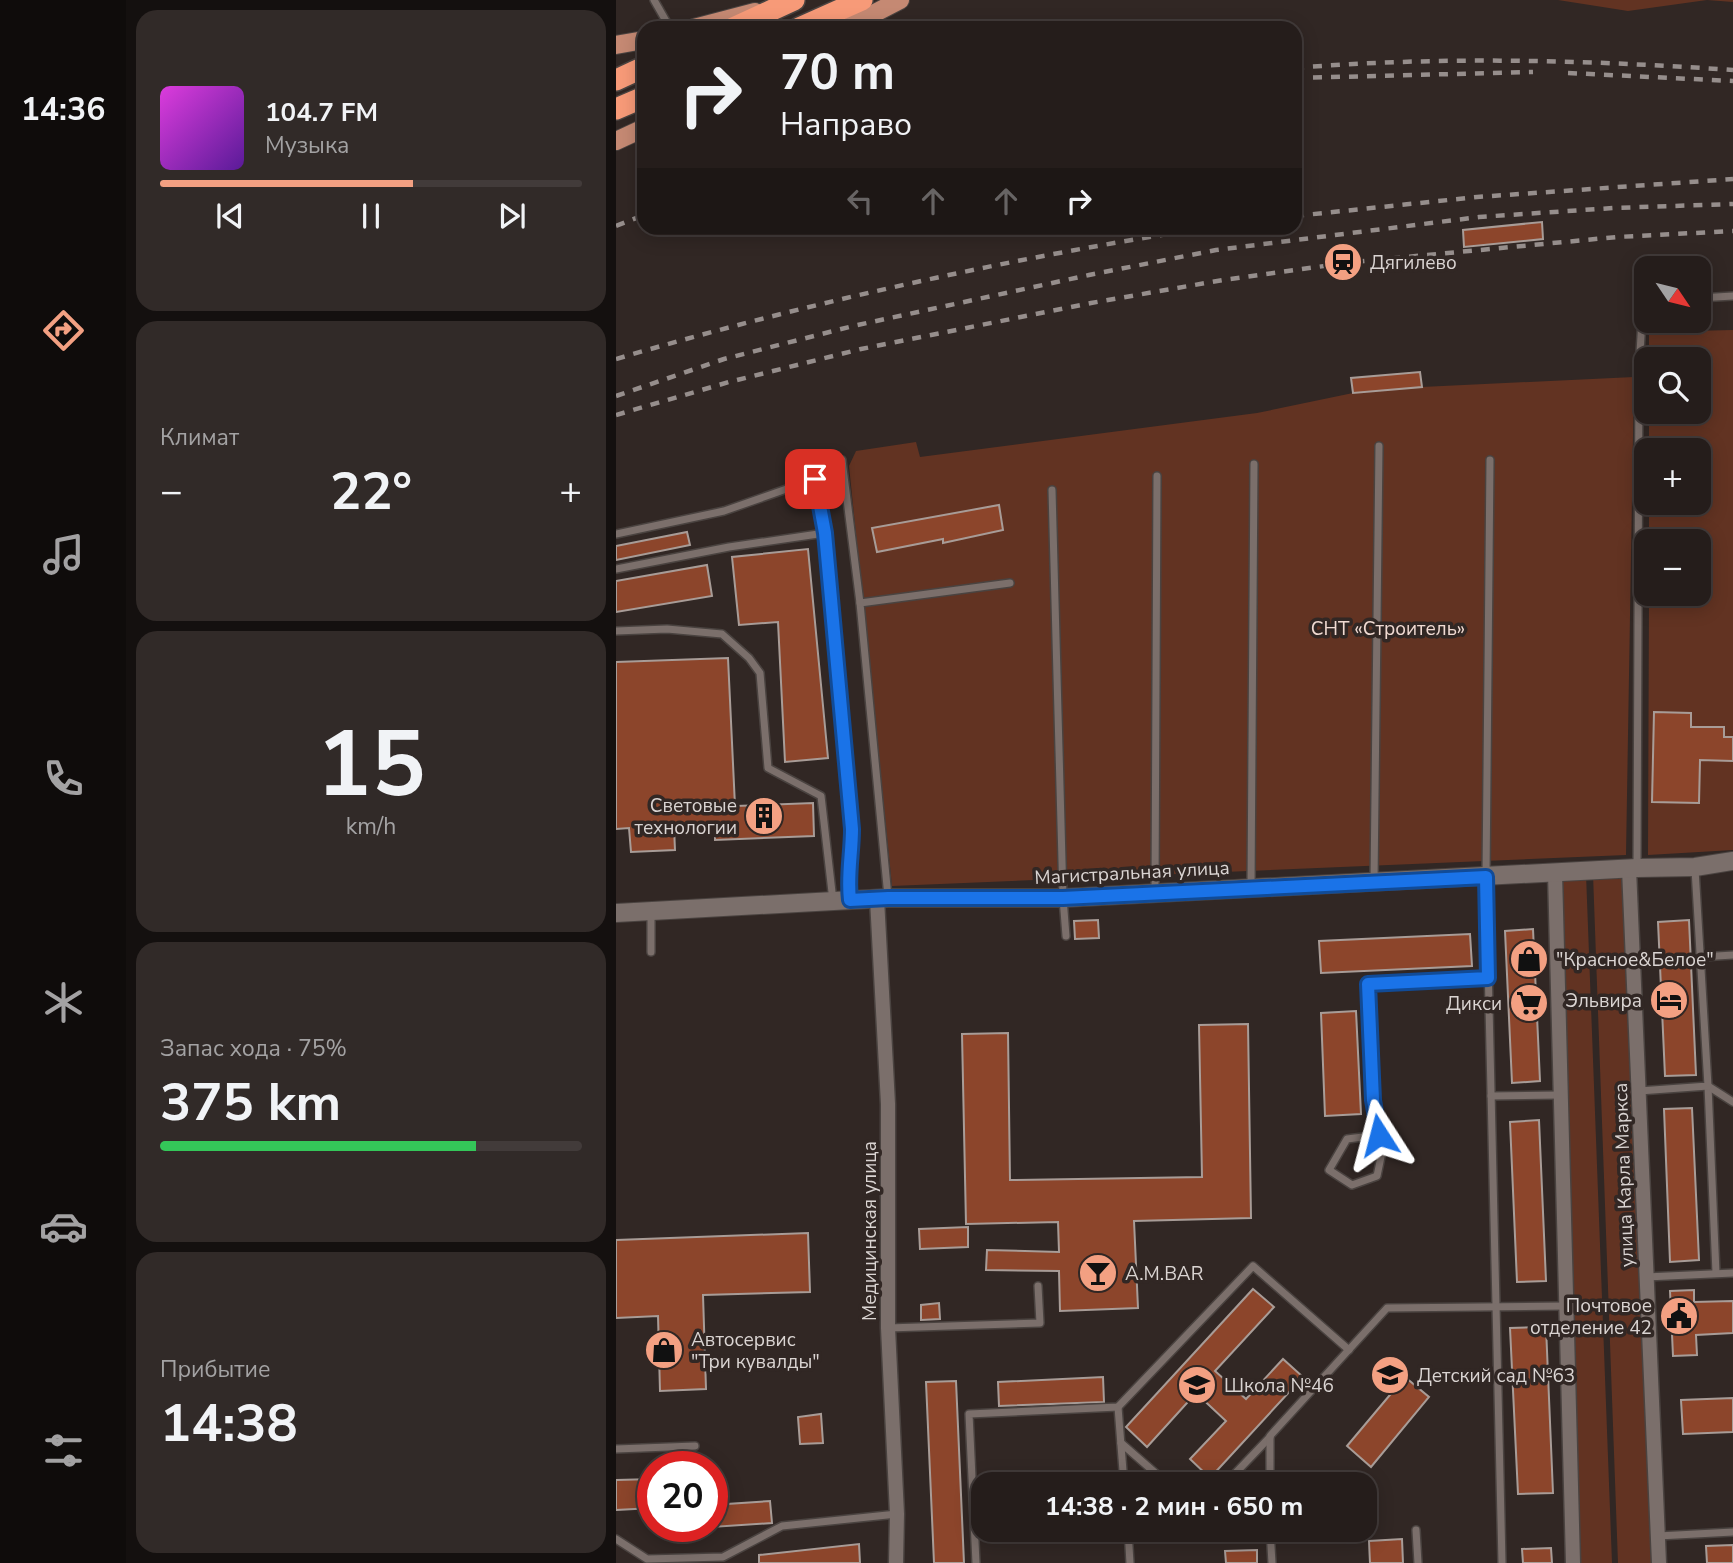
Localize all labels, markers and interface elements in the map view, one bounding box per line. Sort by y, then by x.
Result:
text: 70 m [780,39,895,106]
icon: right [665,49,756,140]
text: 14:36 [21,88,105,131]
text: 104.7 FM [265,95,378,130]
text: Направо [780,103,912,146]
text: Музыка [265,130,349,161]
icon: left [841,182,879,220]
icon: ahead [914,182,952,220]
icon: ahead [987,182,1025,220]
icon: right [1060,182,1098,220]
icon: previous [211,197,249,235]
icon: pause [352,197,390,235]
icon: next [493,197,531,235]
station icon: Дягилево [1322,241,1364,283]
place label: Дягилево [1370,250,1457,276]
north arrow [1634,256,1712,332]
map controls [1634,256,1711,606]
icon: directions [39,306,88,355]
button: search [1634,347,1711,424]
text: Климат [160,422,239,453]
button: + [1634,438,1711,515]
pin [785,449,845,509]
text: 22° [330,456,412,527]
icon: arrive [796,460,834,498]
text: − [160,466,183,517]
text: + [559,466,582,517]
button: − [1634,529,1711,606]
icon: music [39,530,88,579]
park label: СНТ «Строитель» [1311,616,1465,642]
text: 15 [316,703,426,827]
icon: phone [39,754,88,803]
place label: Световые технологии [634,793,737,841]
building icon: Световые технологии [743,795,785,837]
text: km/h [346,811,396,842]
street label: Магистральная улица [1034,855,1230,891]
shop icon: "Красное&Белое" [1508,938,1550,980]
place label: "Красное&Белое" [1556,947,1714,973]
icon: climate [39,978,88,1027]
hotel icon: Эльвира [1648,979,1690,1021]
supermarket icon: Дикси [1508,982,1550,1024]
place label: Эльвира [1565,988,1642,1014]
place label: Дикси [1446,991,1502,1017]
text: Запас хода · 75% [160,1033,347,1064]
text: 375 km [160,1067,341,1138]
street label: улица Карла Маркса [1608,1082,1640,1268]
position arrow [1342,1098,1416,1172]
street label: Медицинская улица [857,1141,883,1321]
icon: car [39,1202,88,1251]
bar icon: А.М.BAR [1077,1252,1119,1294]
place label: А.М.BAR [1125,1261,1204,1287]
place label: Почтовое отделение 42 [1530,1293,1652,1341]
public building icon: Почтовое отделение 42 [1658,1295,1700,1337]
place label: Автосервис "Три кувалды" [691,1327,820,1375]
shop icon: Автосервис "Три кувалды" [643,1329,685,1371]
text: Прибытие [160,1354,270,1385]
school or university icon: Детский сад №63 [1369,1354,1411,1396]
place label: Детский сад №63 [1417,1363,1575,1389]
school or university icon: Школа №46 [1176,1364,1218,1406]
place label: Школа №46 [1224,1373,1334,1399]
text: 14:38 [160,1388,298,1459]
icon: filters [39,1426,88,1475]
speed limit sign: 20 [637,1451,728,1542]
text: 14:38 · 2 мин · 650 m [1045,1489,1303,1524]

